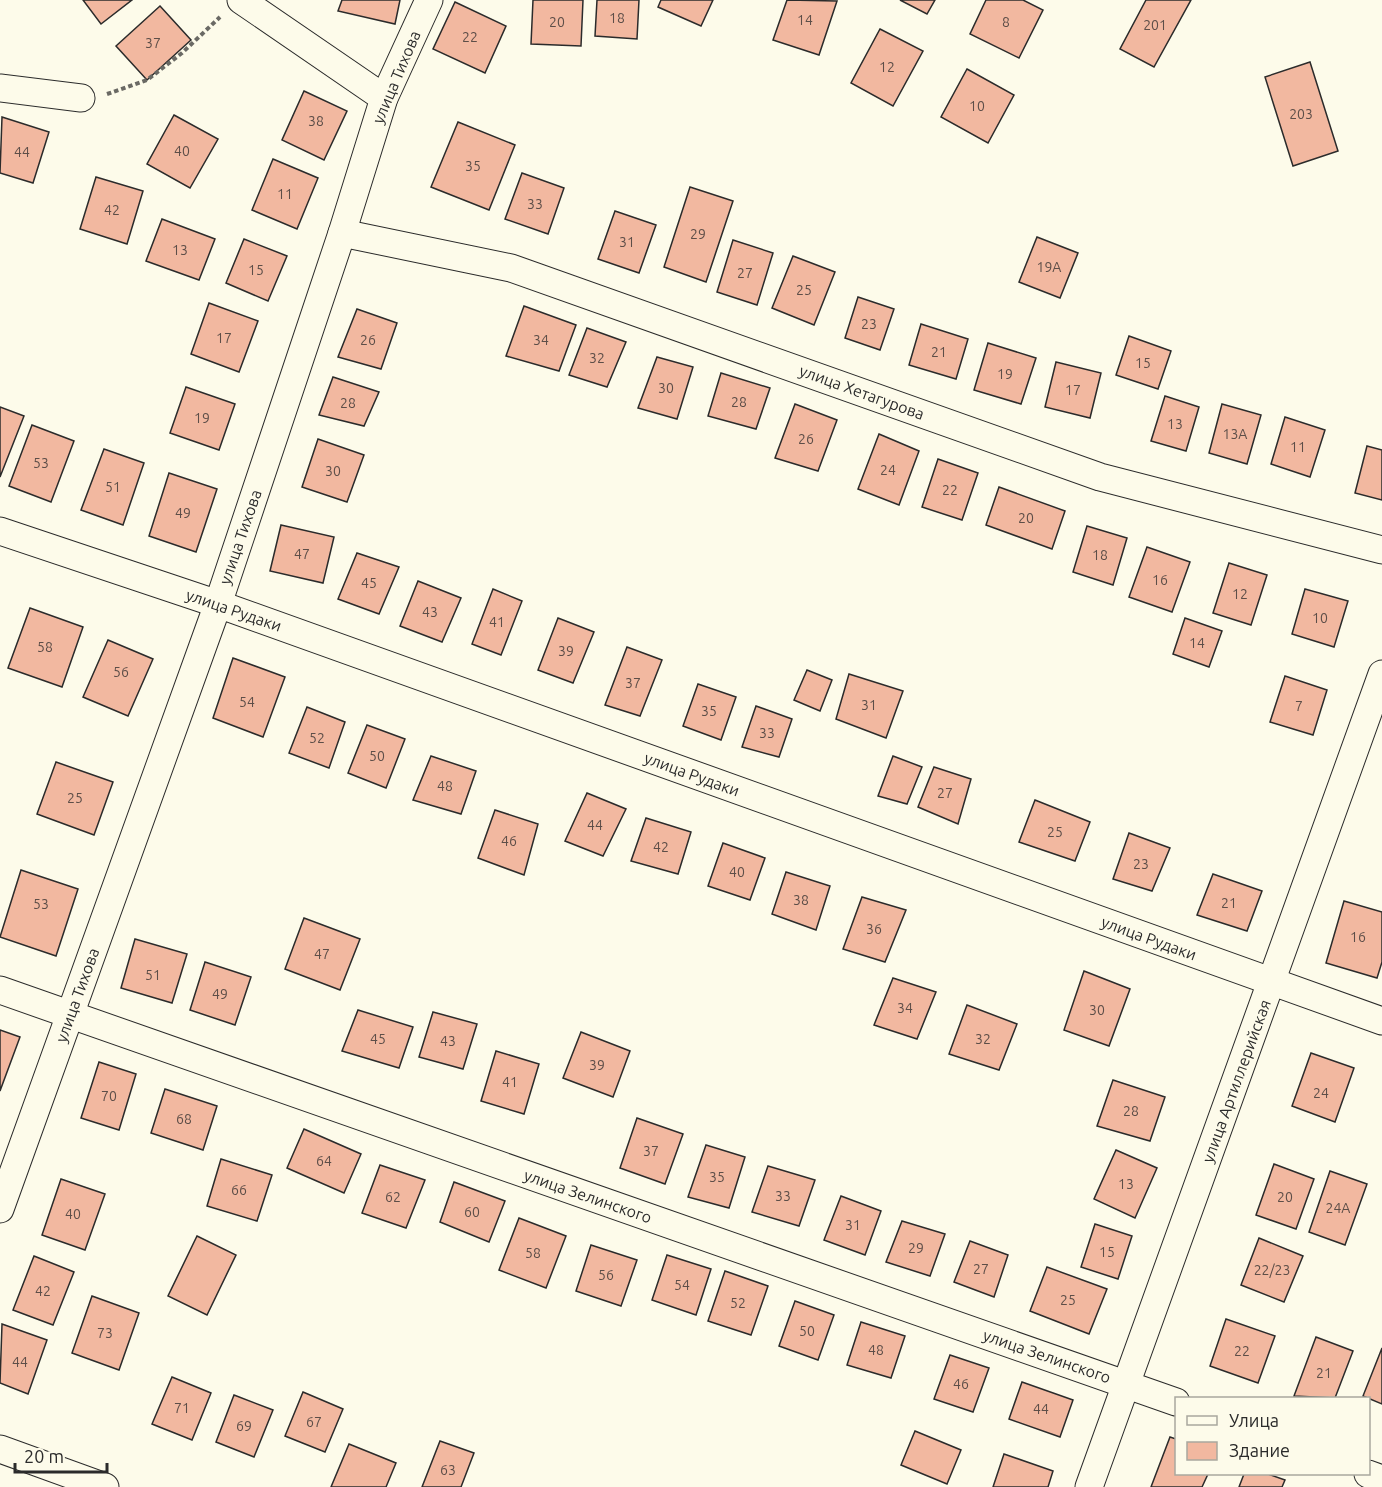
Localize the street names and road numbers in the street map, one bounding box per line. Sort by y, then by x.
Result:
street label: улица Тихова [368,28,424,126]
street label: улица Хетагурова [797,361,927,423]
street label: улица Тихова [215,487,265,587]
street label: улица Рудаки [184,585,284,635]
street label: улица Рудаки [642,748,742,800]
street label: улица Рудаки [1099,912,1199,964]
street label: улица Тихова [52,945,102,1045]
street label: улица Артиллерийская [1198,997,1274,1165]
street label: улица Зелинского [522,1166,654,1226]
street label: улица Зелинского [981,1326,1113,1386]

